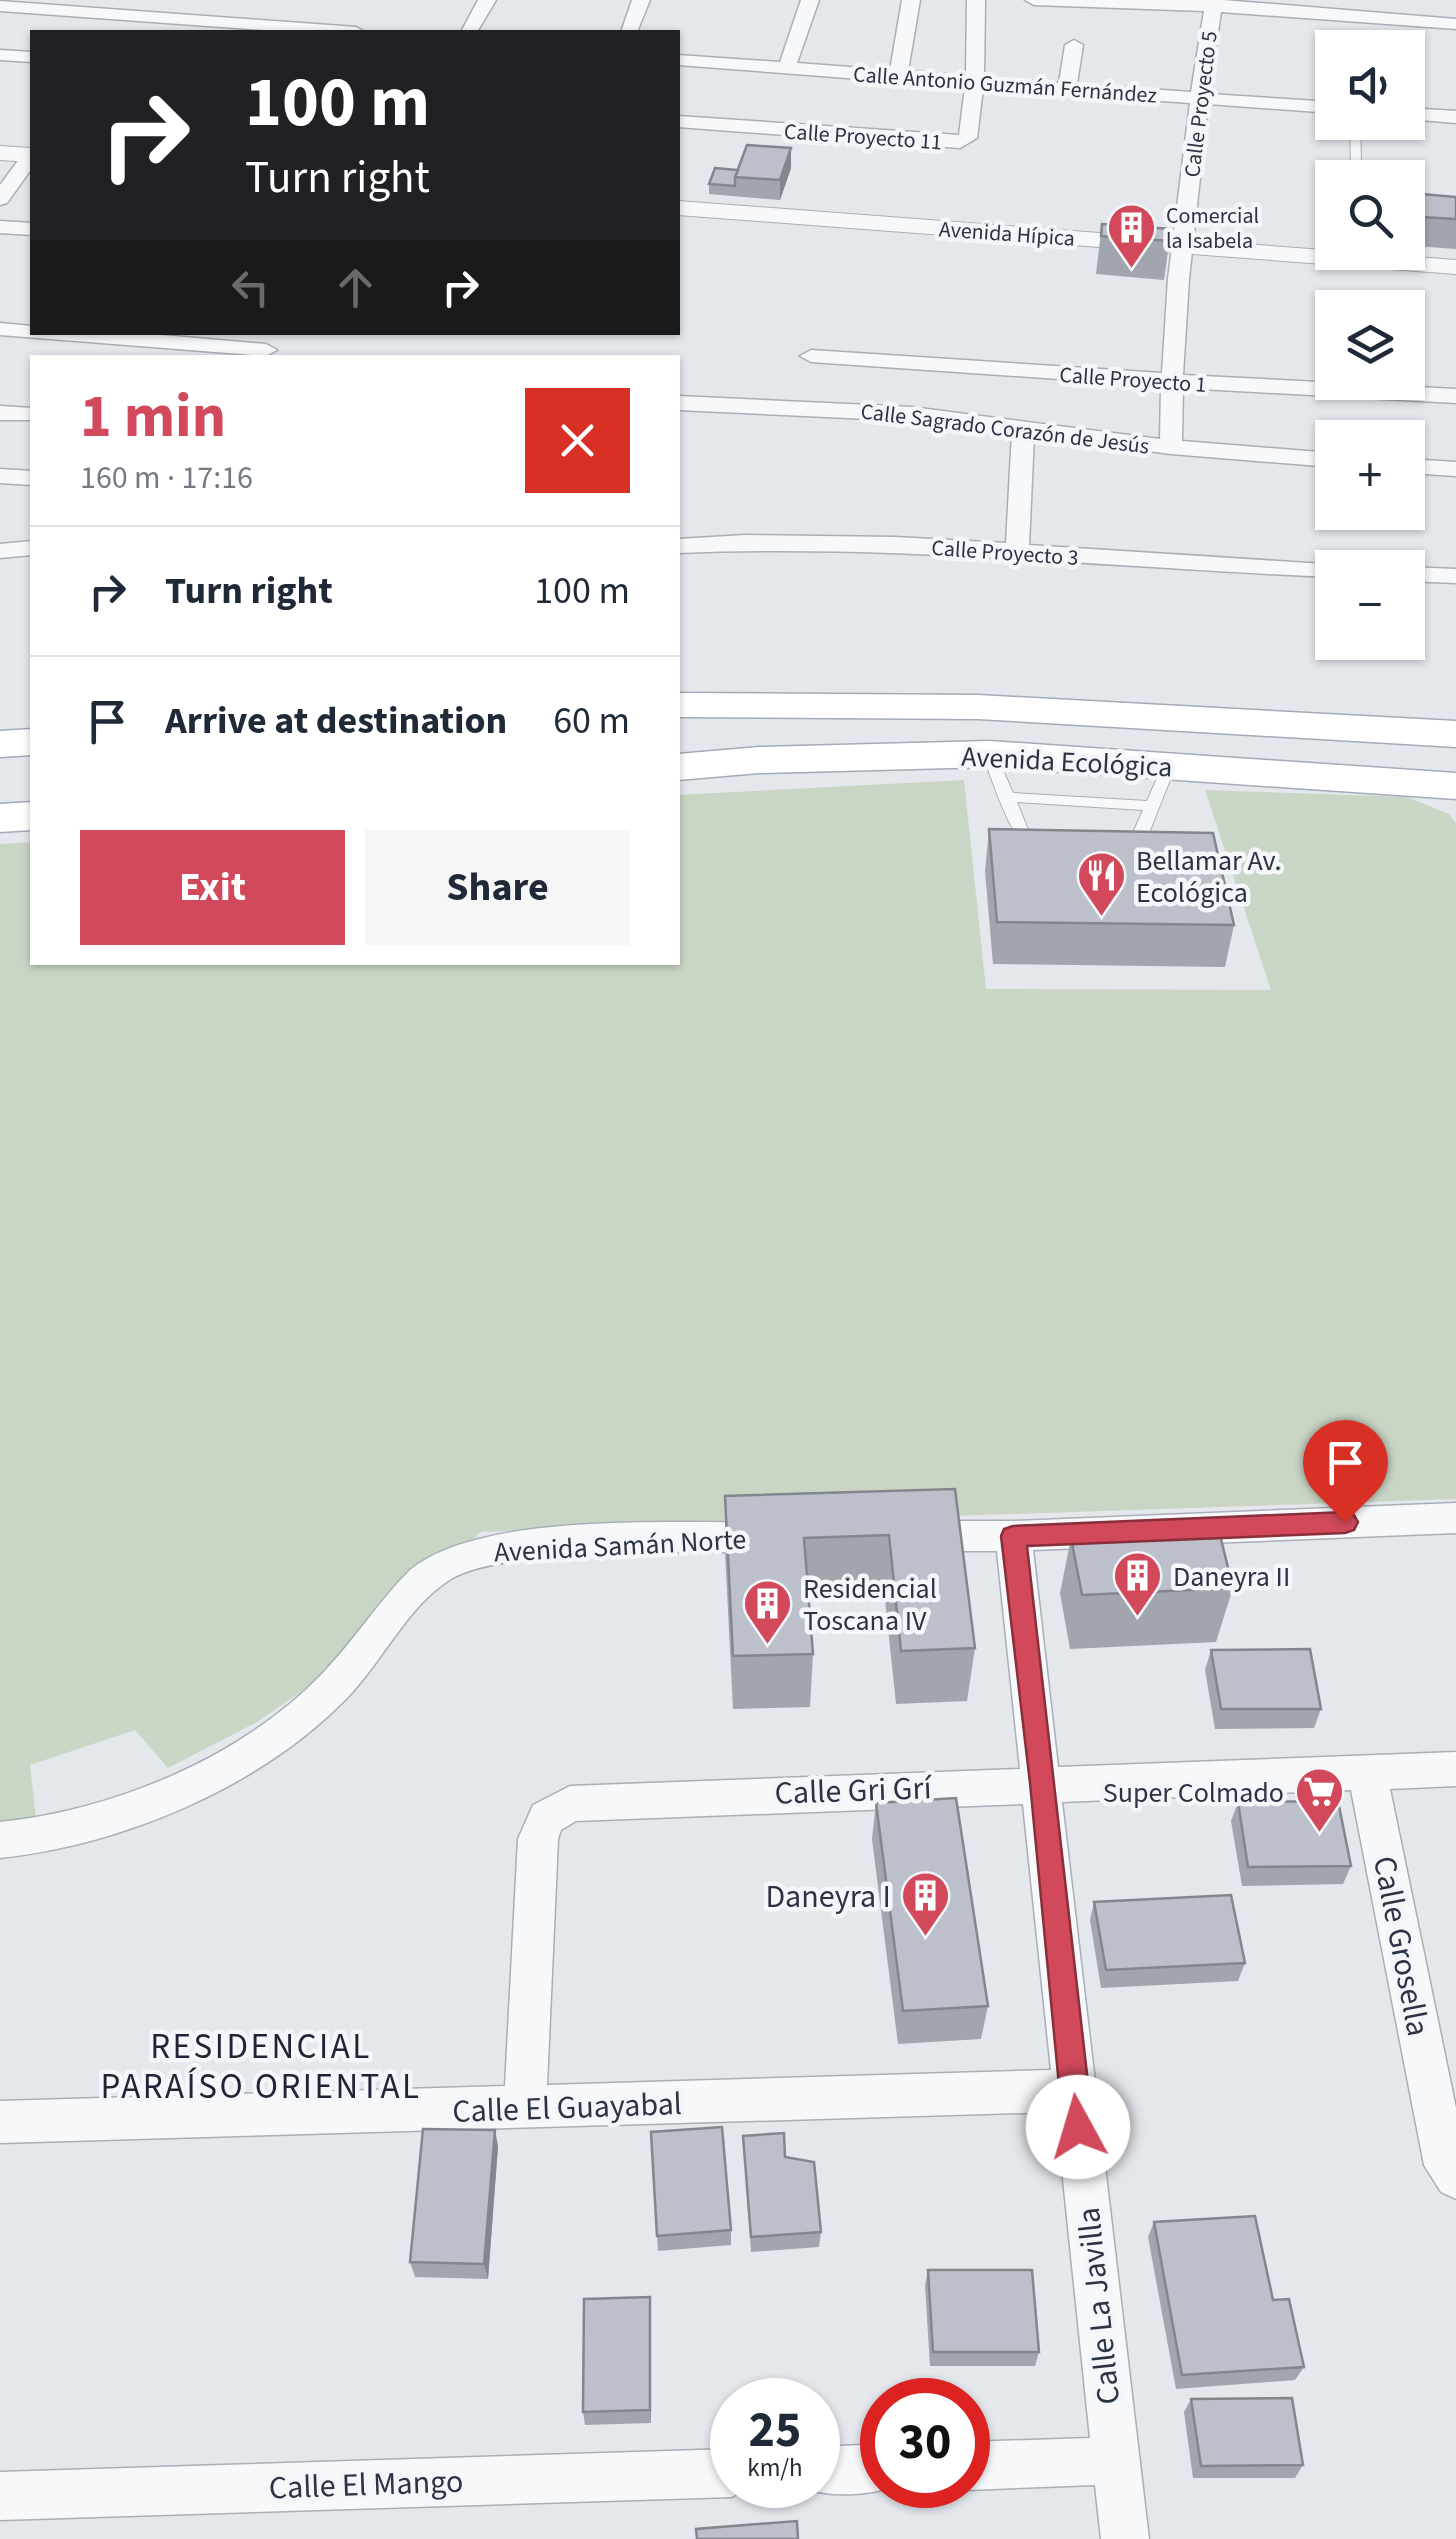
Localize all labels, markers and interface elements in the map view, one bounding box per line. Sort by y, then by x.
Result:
street label: Calle Proyecto 5 [1176,29,1226,179]
map controls [1315,30,1425,660]
button: sound [1315,30,1425,140]
text: 100 m [245,53,430,153]
street label: Calle Antonio Guzmán Fernández [852,58,1158,112]
icon: right [80,70,210,200]
street label: Calle Proyecto 11 [783,116,943,158]
text: Turn right [245,146,430,210]
button: search [1315,160,1425,270]
place label: Comercial la Isabela [1166,200,1259,257]
building icon: Comercial la Isabela [1105,202,1157,270]
street label: Avenida Hípica [938,213,1076,255]
icon: left [223,260,278,315]
icon: ahead [328,260,383,315]
icon: right [433,260,488,315]
button: layers [1315,290,1425,400]
street label: Calle Proyecto 1 [1058,359,1207,401]
text: 1 min [80,375,226,460]
button: close [525,388,630,493]
street label: Calle Sagrado Corazón de Jesús [859,395,1151,463]
button: + [1315,420,1425,530]
text: 160 m · 17:16 [80,455,253,501]
street label: Calle Proyecto 3 [930,532,1079,574]
button: − [1315,550,1425,660]
icon: right [80,564,135,619]
text: Turn right [165,564,333,618]
text: 100 m [534,564,630,618]
icon: arrive [80,694,135,749]
text: Arrive at destination [165,694,507,748]
text: 60 m [553,694,630,748]
street label: Avenida Ecológica [961,737,1173,787]
button: Exit [80,830,345,945]
button: Share [365,830,630,945]
place label: Bellamar Av. Ecológica [1136,841,1281,913]
restaurant icon: Bellamar Av. Ecológica [1075,850,1127,918]
pin [1303,1420,1388,1523]
icon: arrive [1318,1435,1373,1490]
street label: Avenida Samán Norte [493,1519,747,1573]
building icon: Daneyra II [1112,1550,1164,1618]
place label: Daneyra II [1173,1557,1290,1597]
place label: Residencial Toscana IV [803,1569,937,1641]
building icon: Residencial Toscana IV [742,1578,794,1646]
street label: Calle Gri Grí [774,1765,933,1817]
supermarket icon: Super Colmado [1293,1766,1345,1834]
place label: Super Colmado [1103,1773,1284,1813]
street label: Calle Grosella [1361,1852,1441,2040]
building icon: Daneyra I [900,1870,952,1938]
place label: Daneyra I [765,1874,891,1920]
district label: RESIDENCIAL PARAÍSO ORIENTAL [101,2022,421,2112]
position arrow [1026,2075,1130,2179]
street label: Calle El Guayabal [451,2081,683,2135]
street label: Calle La Javilla [1066,2205,1132,2407]
speed limit sign: 30 [860,2378,990,2508]
text: 25 [749,2395,801,2466]
text: km/h [747,2450,803,2486]
street label: Calle El Mango [268,2459,464,2511]

